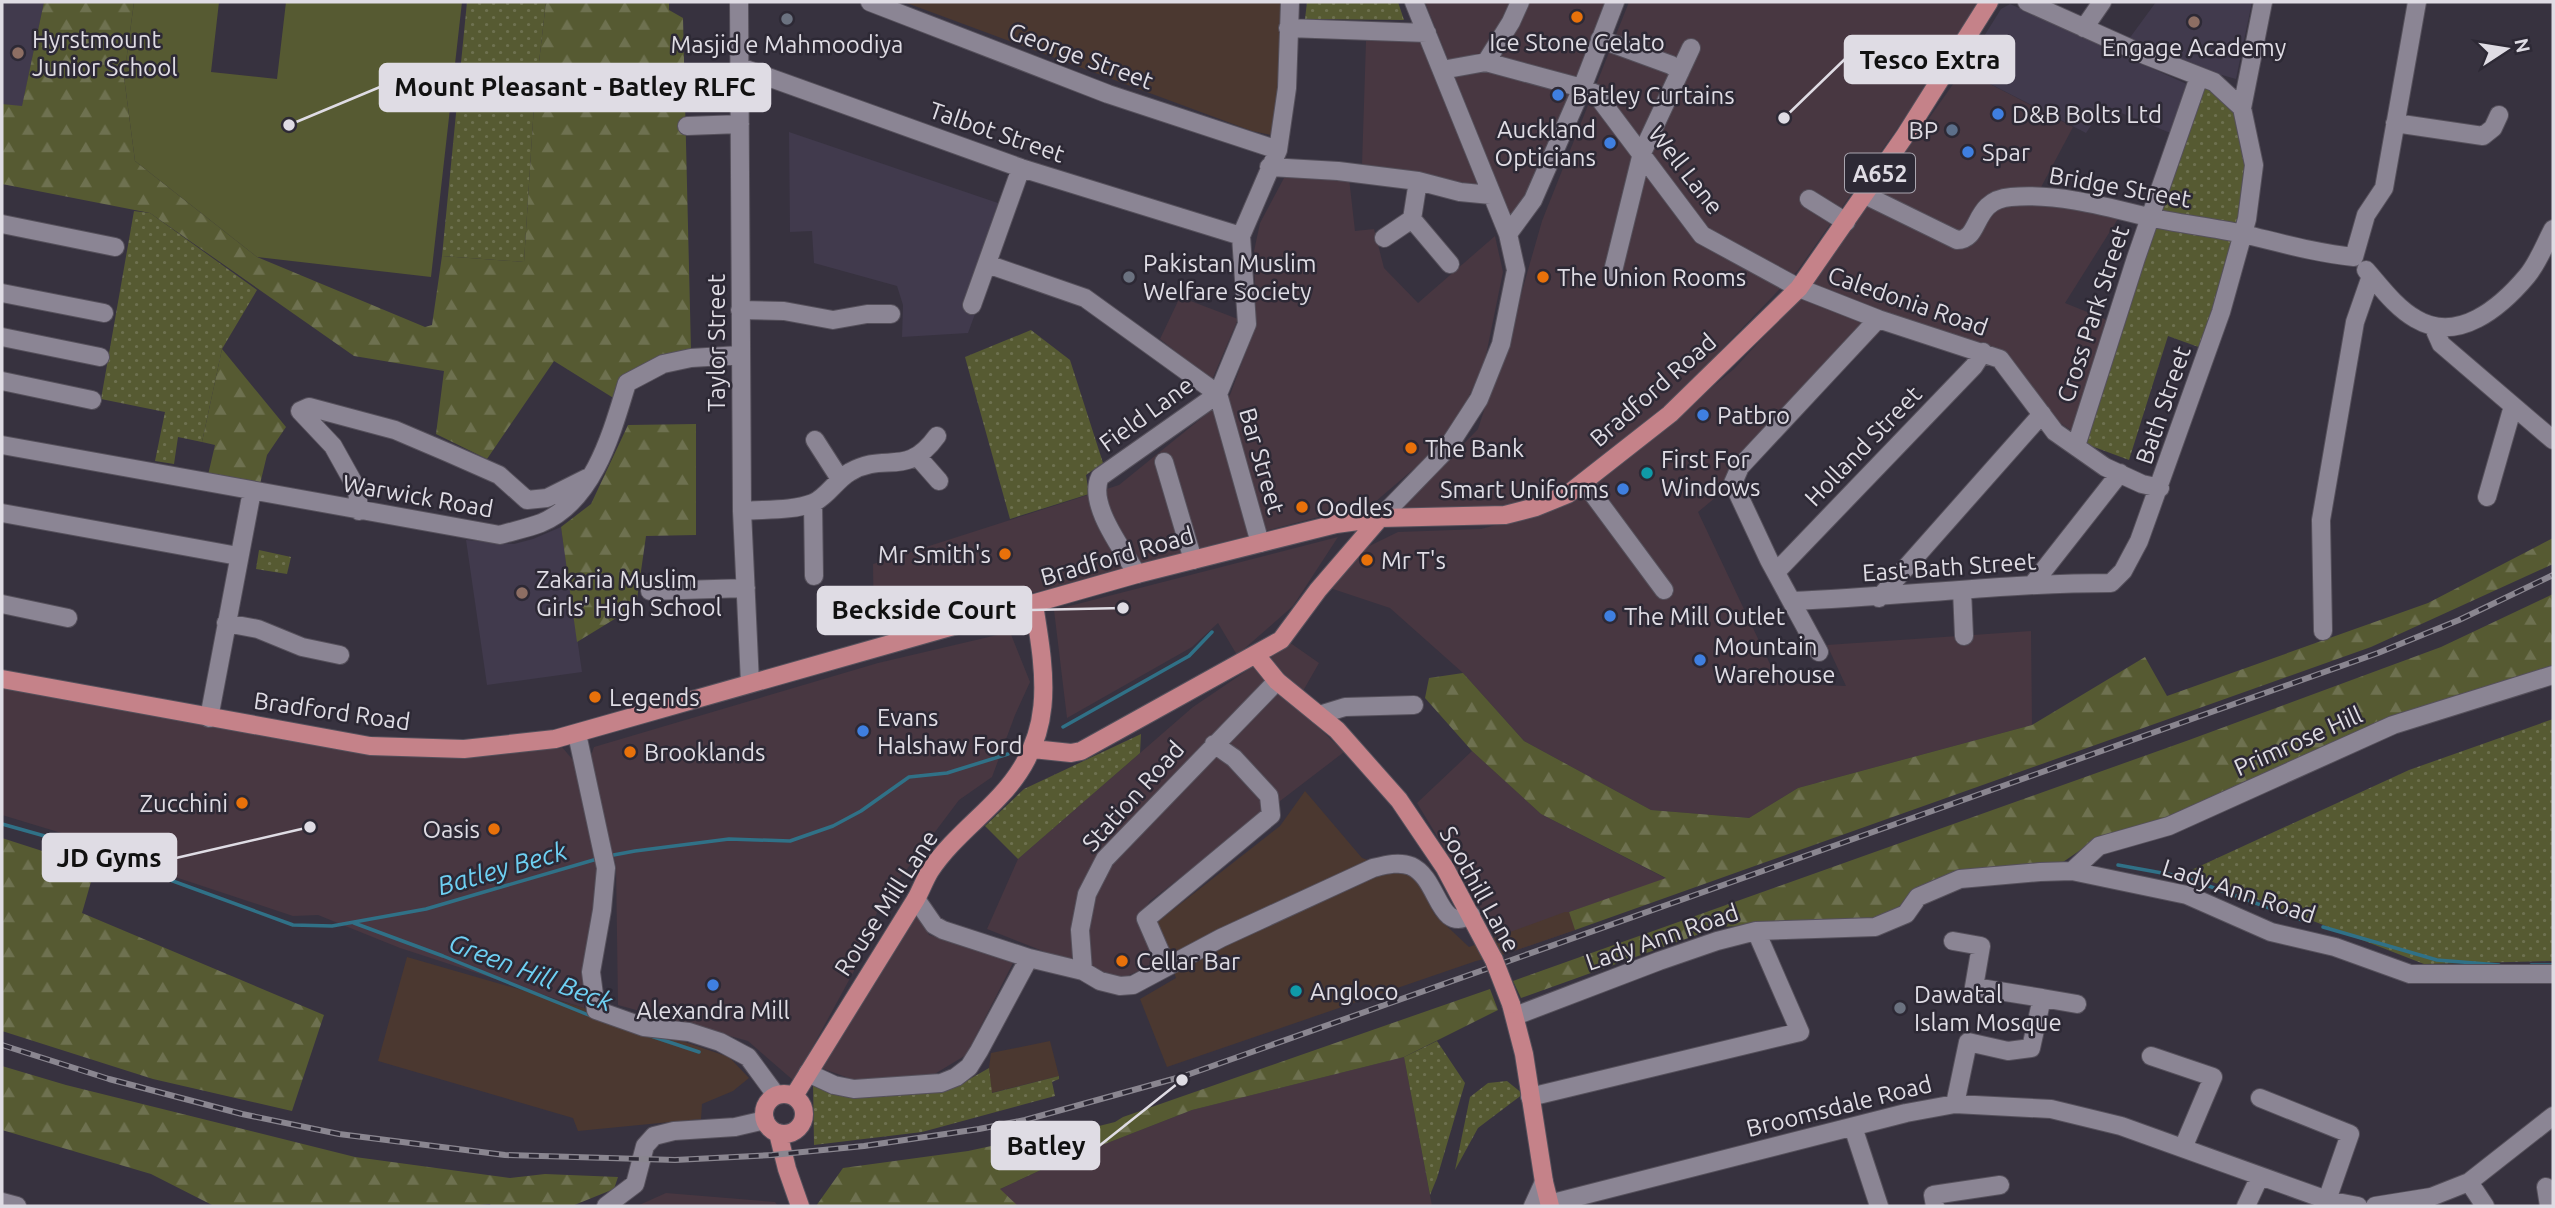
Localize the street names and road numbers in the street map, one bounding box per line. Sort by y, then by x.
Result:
street label: George Street [1005,17,1157,95]
street label: Talbot Street [926,96,1069,168]
street label: Well Lane [1643,120,1729,220]
road number: A652 [1845,154,1915,192]
street label: Bridge Street [2047,161,2194,213]
street label: Cross Park Street [2052,222,2134,406]
street label: Caledonia Road [1824,261,1992,341]
street label: Taylor Street [703,273,730,412]
street label: Bradford Road [1585,328,1721,452]
street label: Bath Street [2130,342,2196,468]
street label: Field Lane [1094,371,1198,457]
street label: Holland Street [1799,380,1927,511]
street label: Bar Street [1234,405,1290,518]
street label: Warwick Road [341,469,495,523]
street label: Bradford Road [1037,521,1197,591]
street label: East Bath Street [1861,547,2037,587]
street label: Bradford Road [252,687,412,735]
street label: Primrose Hill [2230,701,2366,781]
street label: Station Road [1077,736,1189,856]
street label: Soothill Lane [1434,822,1526,956]
street label: Rouse Mill Lane [829,825,943,981]
street label: Lady Ann Road [2159,854,2319,928]
street label: Lady Ann Road [1582,898,1742,976]
street label: Broomsdale Road [1743,1070,1935,1142]

